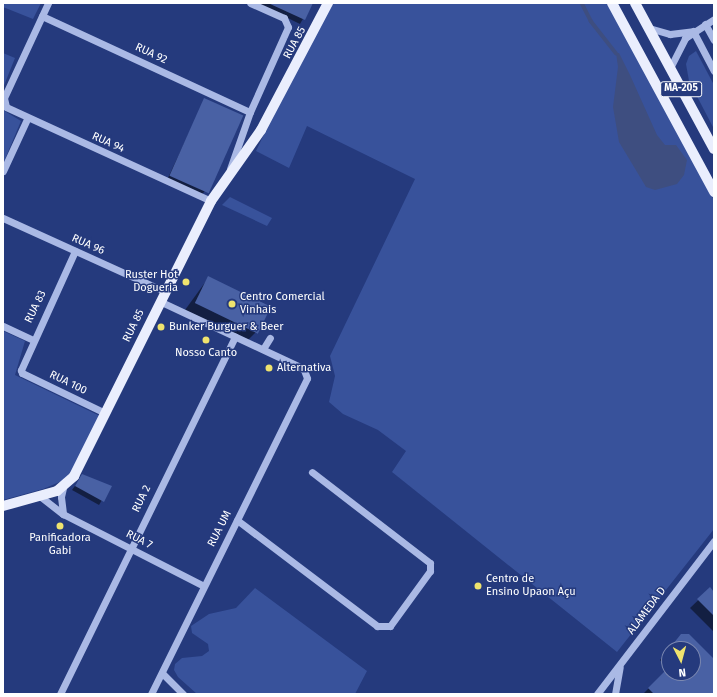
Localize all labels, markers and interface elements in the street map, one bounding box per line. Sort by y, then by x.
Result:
street label: RUA 85 [281,25,309,61]
street label: RUA 92 [133,41,169,67]
road number: MA-205 [660,81,702,97]
street label: RUA 94 [90,130,126,156]
street label: RUA 96 [70,232,106,258]
place label: Ruster Hot Dogueria [125,269,178,295]
marker: Ruster Hot Dogueria [181,277,191,287]
street label: RUA 83 [23,289,49,325]
place label: Centro Comercial Vinhais [240,291,325,317]
marker: Centro Comercial Vinhais [227,299,237,309]
street label: RUA 85 [120,308,148,344]
place label: Bunker Burguer & Beer [169,320,283,334]
marker: Bunker Burguer & Beer [156,322,166,332]
marker: Nosso Canto [201,335,211,345]
place label: Nosso Canto [175,346,237,360]
place label: Alternativa [277,361,331,375]
marker: Alternativa [264,363,274,373]
street label: RUA 100 [47,368,89,398]
street label: RUA 2 [130,483,154,515]
street label: RUA UM [205,509,235,549]
marker: Panificadora Gabi [55,521,65,531]
street label: RUA 7 [124,528,154,552]
place label: Panificadora Gabi [29,532,91,558]
place label: Centro de Ensino Upaon Açu [486,573,576,599]
marker: Centro de Ensino Upaon Açu [473,581,483,591]
street label: ALAMEDA D [625,585,669,637]
north arrow [661,641,701,681]
text: N [678,666,687,679]

